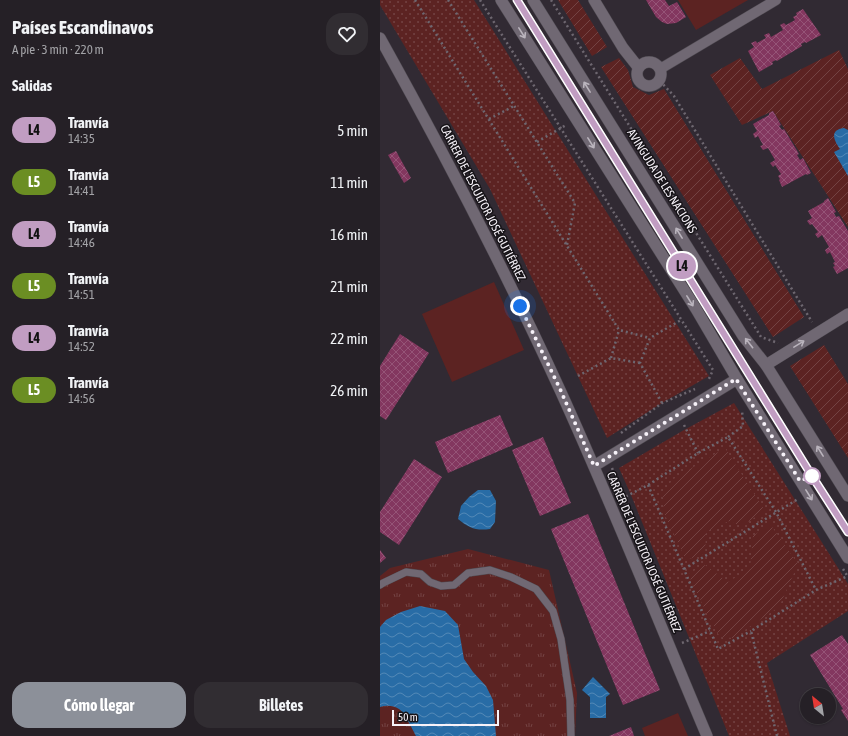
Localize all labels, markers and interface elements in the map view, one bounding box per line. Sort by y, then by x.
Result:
button: heart [326,13,368,55]
text: Países Escandinavos [12,16,153,38]
one-way arrow [518,27,526,38]
text: A pie · 3 min · 220 m [12,42,104,57]
text: Salidas [12,77,52,94]
one-way arrow [583,81,591,93]
text: Tranvía [68,114,109,131]
text: L4 [28,122,40,138]
text: 5 min [337,122,368,139]
street label: CARRER DE L'ESCULTOR JOSÉ GUTIÉRREZ [437,123,529,284]
street label: AVINGUDA DE LES NACIONS [624,126,700,236]
text: 14:35 [68,131,95,146]
one-way arrow [587,137,595,148]
text: Tranvía [68,166,109,183]
text: L5 [28,174,40,190]
text: 11 min [330,174,368,191]
text: 14:41 [68,183,95,198]
text: Tranvía [68,218,109,235]
text: L4 [28,226,40,242]
text: 16 min [330,226,368,243]
one-way arrow [675,228,683,239]
text: 14:46 [68,235,95,250]
line badge: L4 [664,253,700,279]
text: L4 [676,258,688,274]
text: Tranvía [68,270,109,287]
text: L5 [28,278,40,294]
text: 21 min [330,278,368,295]
text: 14:51 [68,287,95,302]
one-way arrow [686,295,694,306]
your location [510,296,530,316]
text: Tranvía [68,322,109,339]
text: L4 [28,330,40,346]
text: 22 min [330,330,368,347]
one-way arrow [744,337,753,348]
text: 14:52 [68,339,95,354]
one-way arrow [793,340,805,348]
text: Tranvía [68,374,109,391]
text: L5 [28,382,40,398]
text: 26 min [330,382,368,399]
text: 14:56 [68,391,95,406]
one-way arrow [816,446,824,457]
unlabelled marker [803,467,821,485]
street label: CARRER DE L'ESCULTOR JOSÉ GUTIÉRREZ [604,469,685,635]
one-way arrow [805,489,813,500]
button: Cómo llegar [12,682,186,728]
button: Billetes [194,682,368,728]
north arrow [800,688,836,724]
map controls [800,688,836,724]
scale bar [392,708,499,727]
text: 50 m [398,711,418,723]

